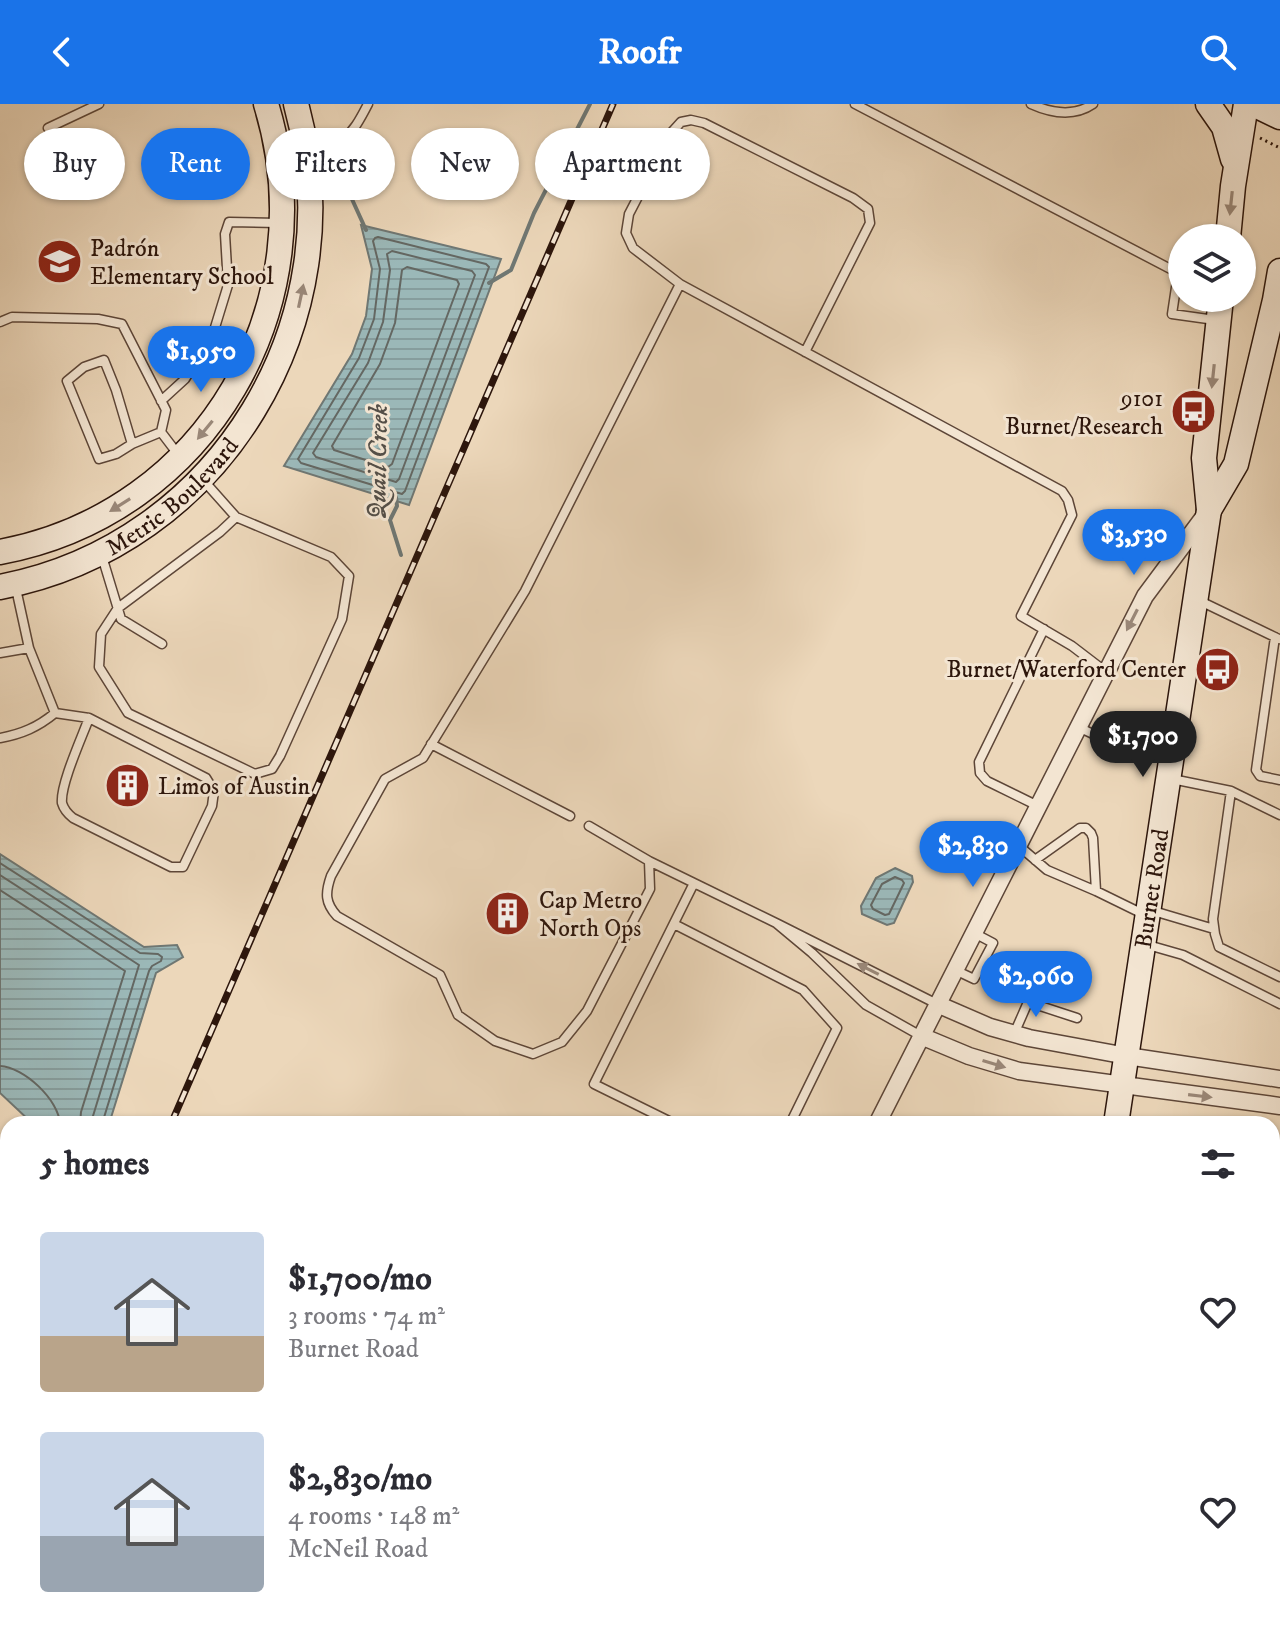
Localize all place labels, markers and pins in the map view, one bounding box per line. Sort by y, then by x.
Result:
place label: Padrón Elementary School [90,234,274,292]
school or university icon: Padrón Elementary School [35,238,83,286]
pin: $1,950 [136,326,266,394]
place label: 9101 Burnet/Research [1005,384,1163,442]
bus stop icon: 9101 Burnet/Research [1170,388,1218,436]
pin: $3,530 [1069,509,1199,577]
bus stop icon: Burnet/Waterford Center [1193,645,1241,693]
place label: Burnet/Waterford Center [946,655,1186,685]
pin: $1,700 [1078,711,1208,779]
building icon: Limos of Austin [103,762,151,810]
place label: Limos of Austin [158,772,310,802]
pin: $2,830 [908,821,1038,889]
place label: Cap Metro North Ops [539,886,642,944]
building icon: Cap Metro North Ops [484,890,532,938]
pin: $2,060 [971,951,1101,1019]

